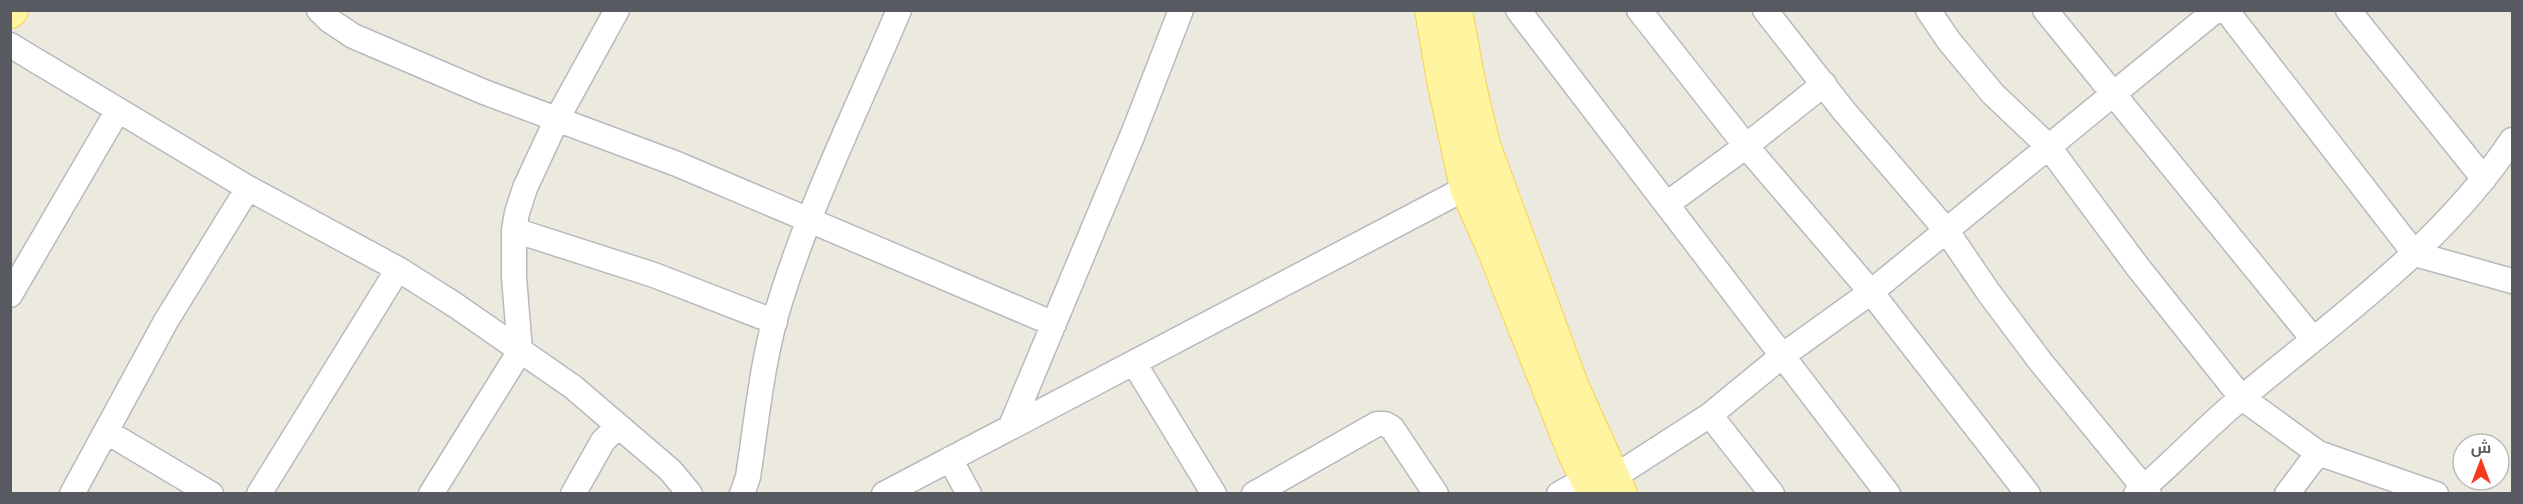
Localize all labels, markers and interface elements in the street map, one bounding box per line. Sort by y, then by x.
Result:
north arrow [2451,432,2511,492]
text: ش [2471,436,2491,458]

